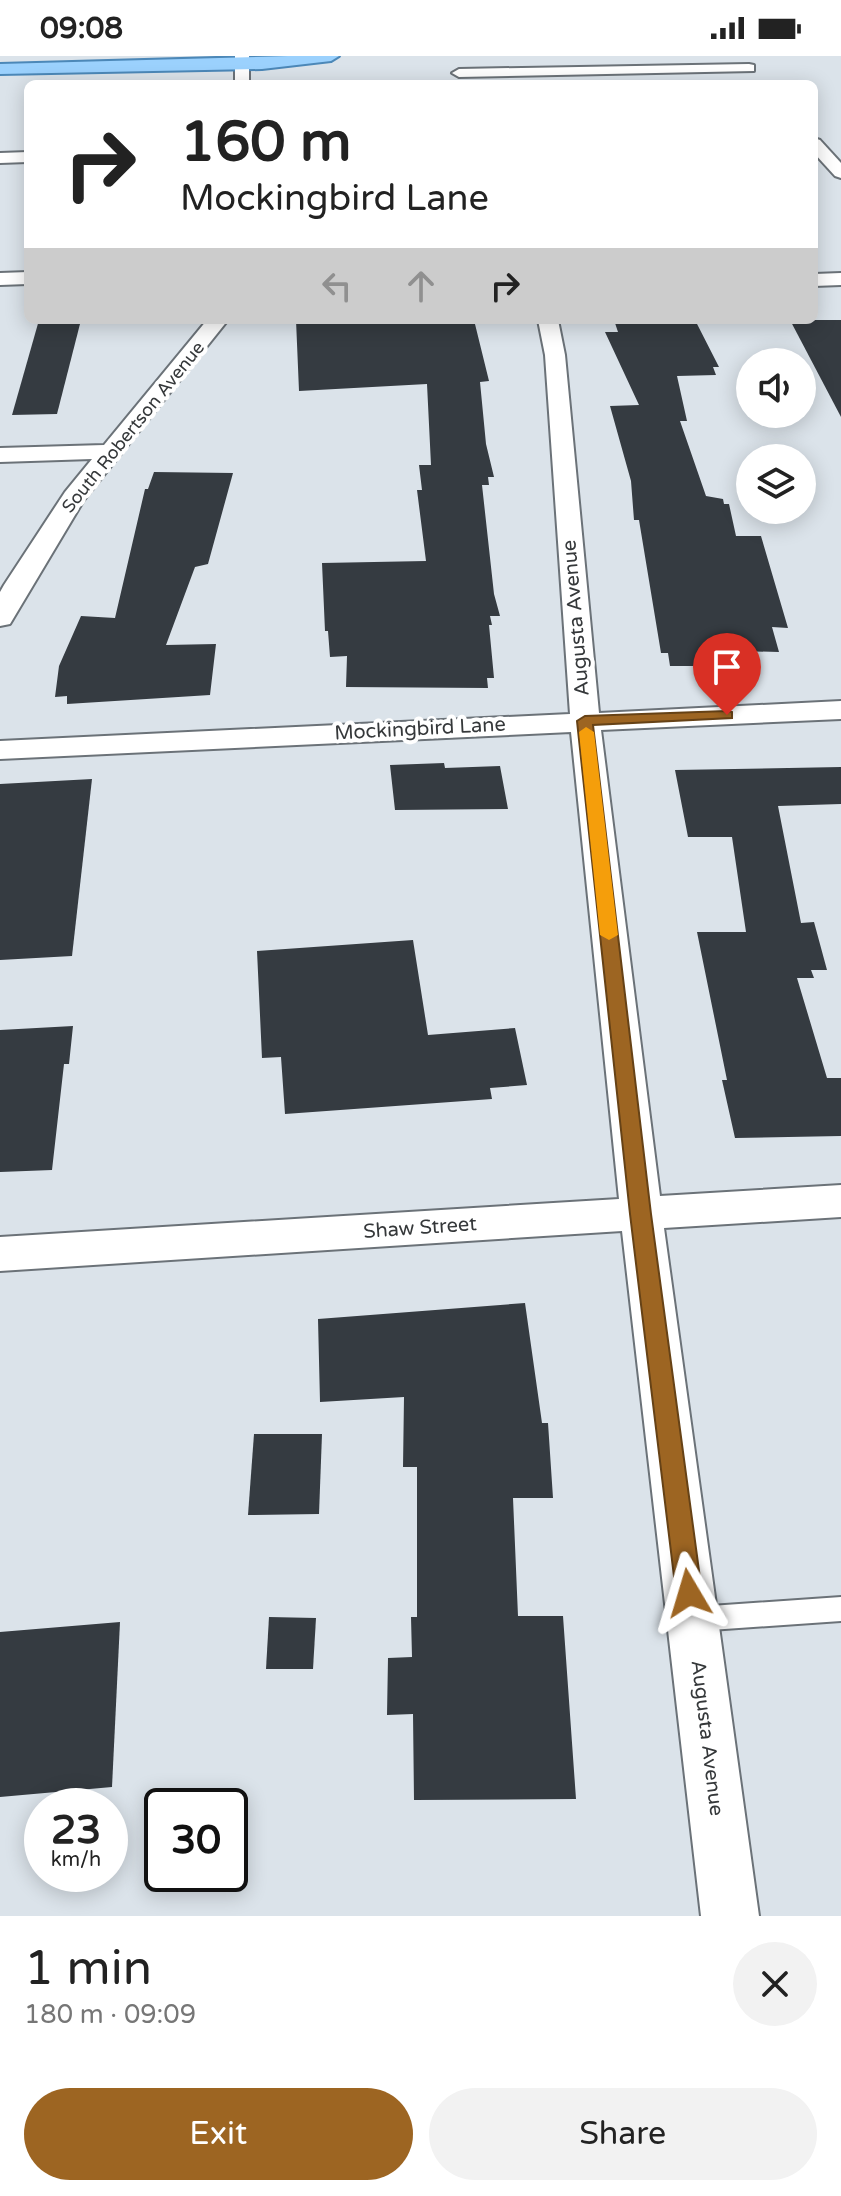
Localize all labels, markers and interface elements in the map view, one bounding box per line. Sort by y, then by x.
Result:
text: 09:08 [40,10,123,47]
text: 160 m [180,109,351,176]
icon: right [48,112,152,216]
text: Mockingbird Lane [180,177,489,220]
icon: left [315,264,359,308]
icon: ahead [399,264,443,308]
icon: right [483,264,527,308]
street label: South Robertson Avenue [57,337,209,517]
map controls [736,348,816,524]
button: sound [736,348,816,428]
button: layers [736,444,816,524]
street label: Augusta Avenue [557,539,595,697]
pin [693,633,761,715]
icon: arrive [705,645,749,689]
street label: Mockingbird Lane [334,713,506,745]
street label: Shaw Street [362,1212,478,1244]
position arrow [647,1551,731,1635]
street label: Augusta Avenue [686,1659,728,1817]
speed limit sign: 30 [144,1788,248,1892]
text: 23 [51,1806,101,1854]
text: km/h [51,1848,101,1872]
text: 1 min [24,1940,152,1998]
button: close [733,1942,817,2026]
text: 180 m · 09:09 [24,1999,196,2030]
button: Exit [24,2088,413,2180]
button: Share [429,2088,817,2180]

